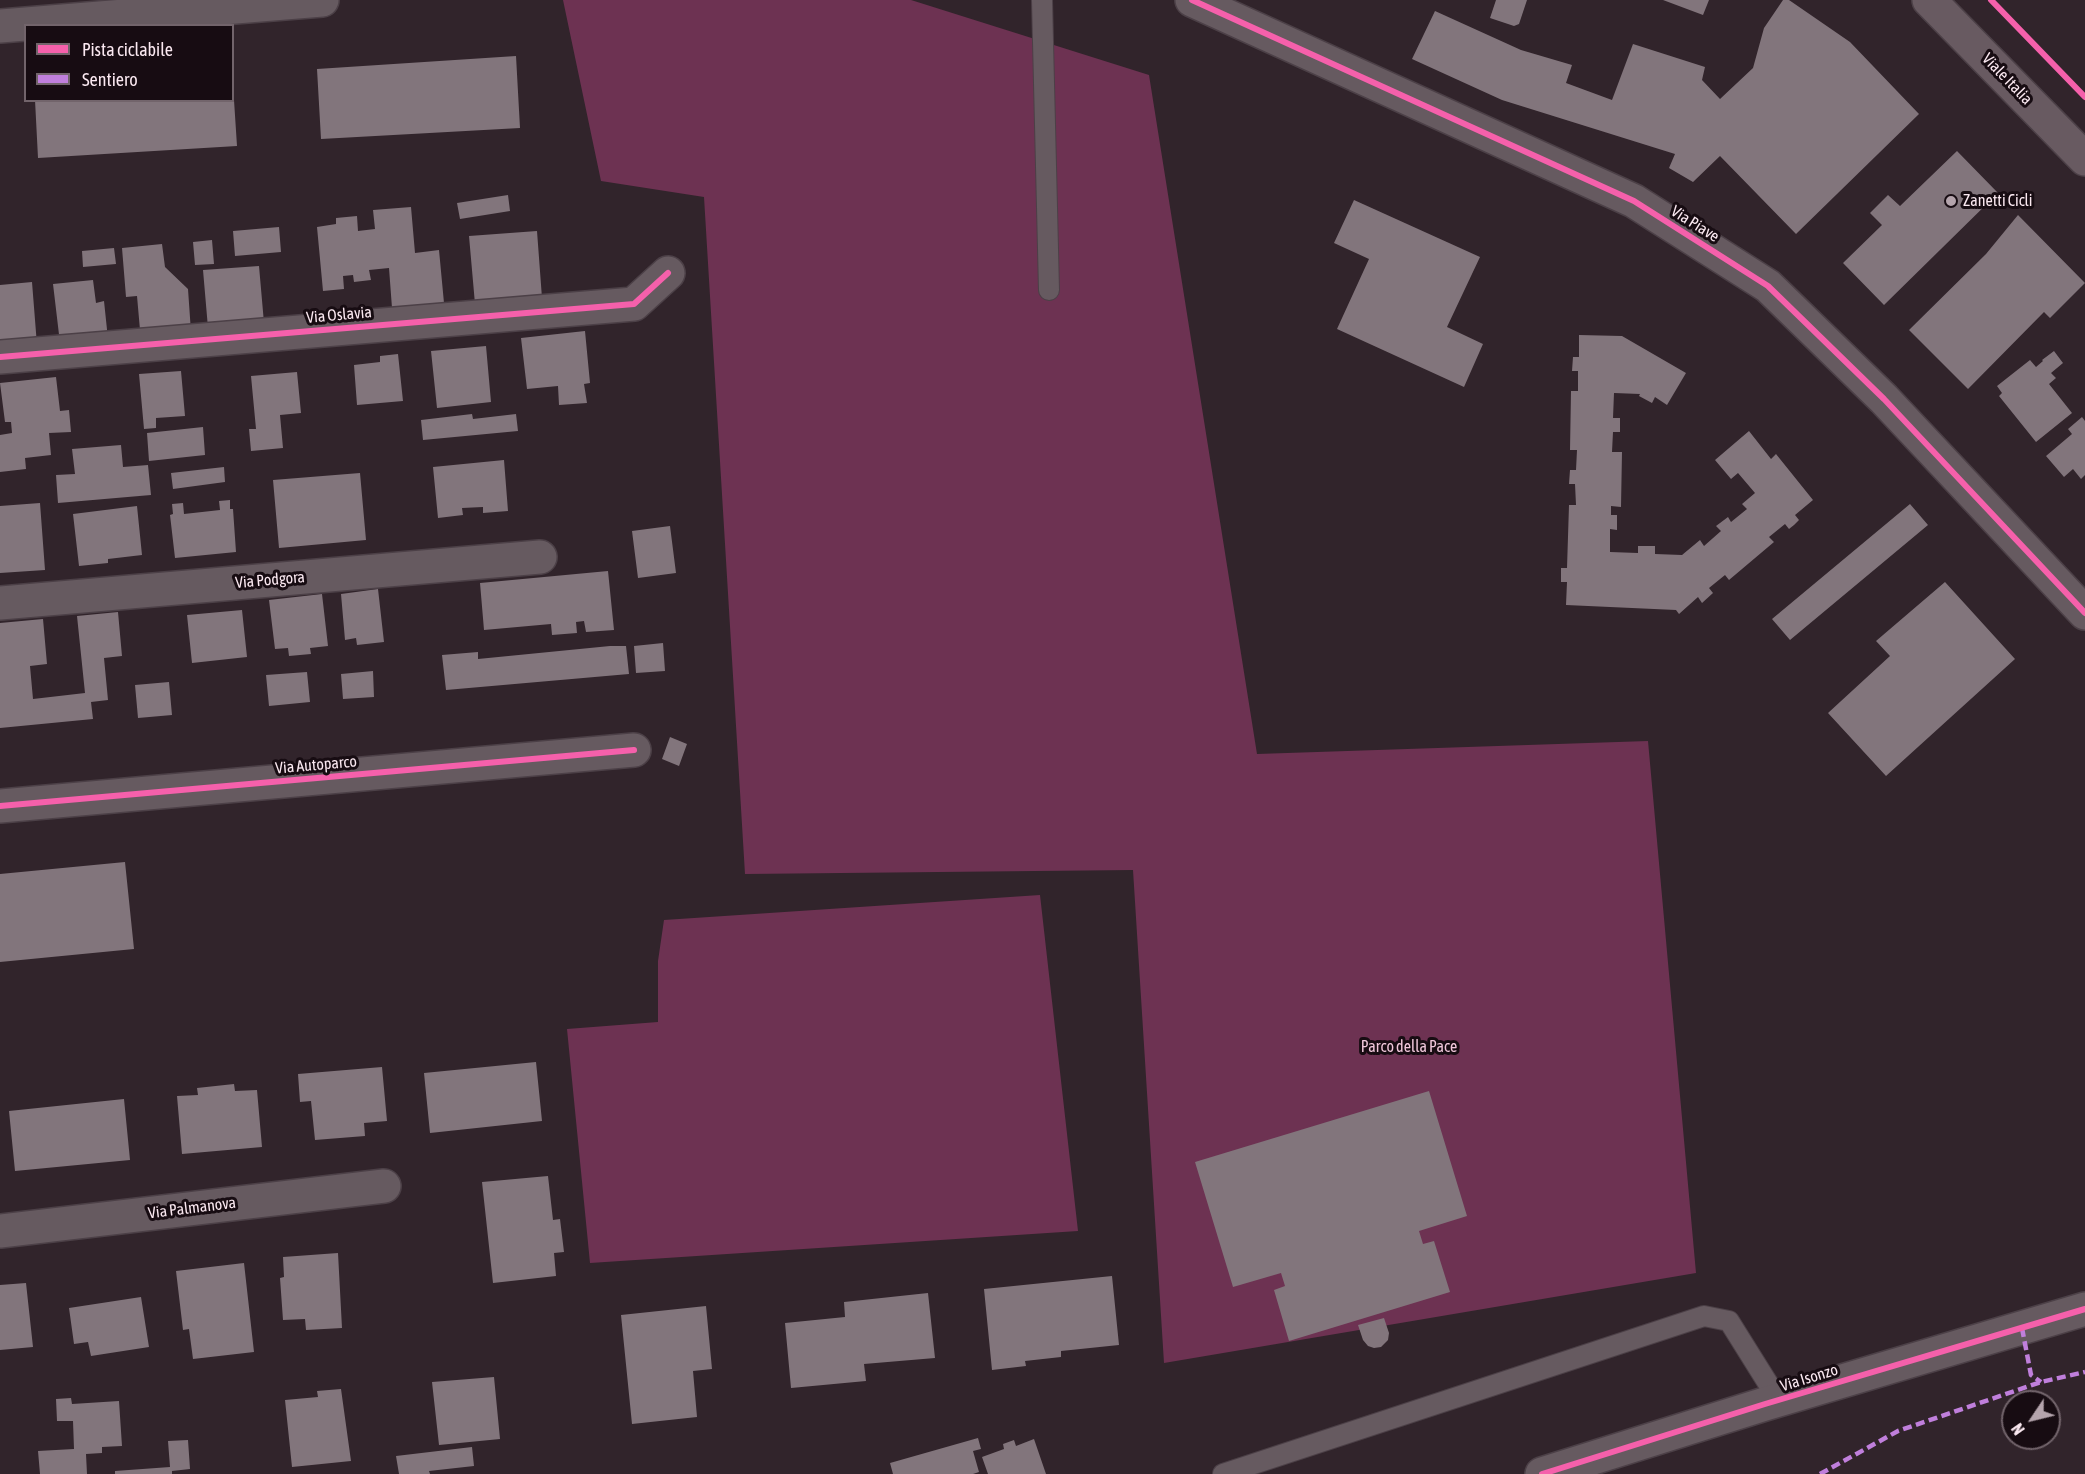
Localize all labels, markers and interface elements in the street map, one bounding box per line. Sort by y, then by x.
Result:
legend [24,24,234,102]
text: Pista ciclabile [82,39,173,60]
street label: Viale Italia [1978,49,2036,109]
text: Sentiero [82,69,138,90]
place label: Zanetti Cicli [1963,191,2032,211]
marker: Zanetti Cicli [1944,194,1958,208]
street label: Via Piave [1667,202,1723,246]
street label: Via Oslavia [306,303,372,327]
street label: Via Podgora [234,567,306,593]
street label: Via Autoparco [274,752,358,778]
park label: Parco della Pace [1361,1037,1457,1057]
street label: Via Palmanova [147,1193,237,1223]
street label: Via Isonzo [1778,1360,1840,1396]
north arrow [2001,1390,2061,1450]
text: N [2008,1420,2028,1438]

